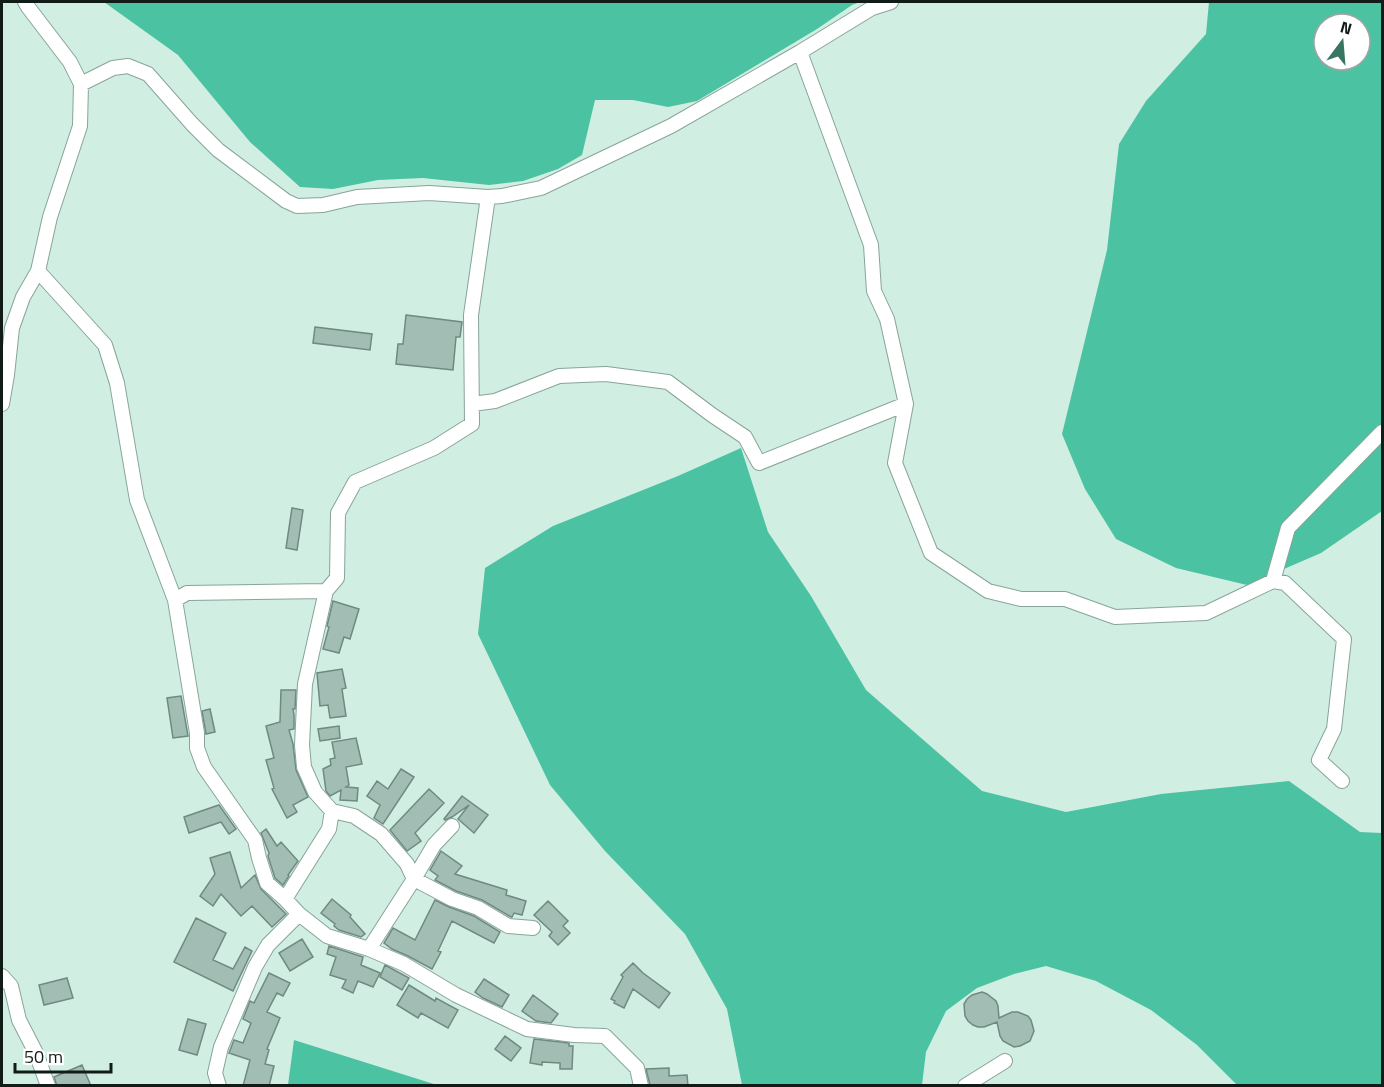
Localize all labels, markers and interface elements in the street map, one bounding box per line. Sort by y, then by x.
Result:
north arrow [1312,12,1372,72]
text: N [1337,15,1355,41]
scale bar [15,1036,111,1074]
text: 50 m [24,1043,63,1070]

